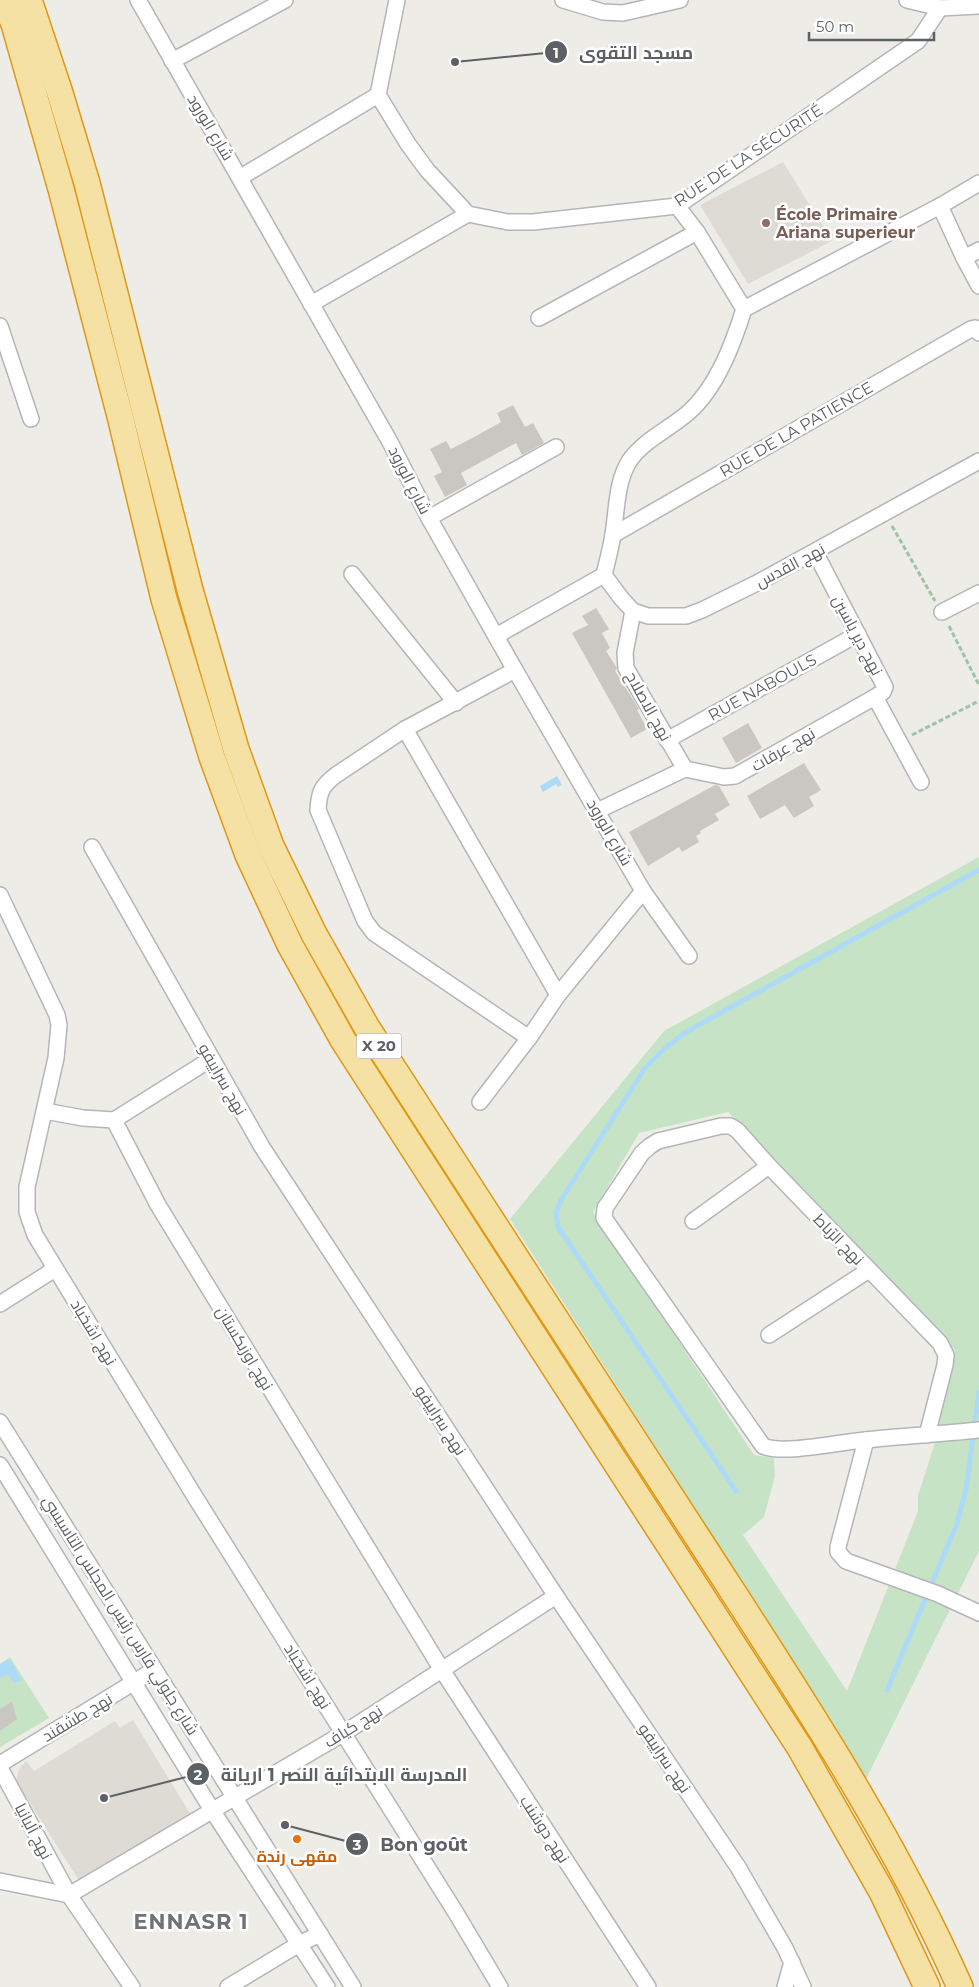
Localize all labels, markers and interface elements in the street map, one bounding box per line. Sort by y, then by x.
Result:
scale bar [809,10,934,42]
text: 50 m [816,17,854,36]
callout: مسجد التقوى [543,36,703,69]
text: مسجد التقوى [579,42,693,64]
text: 1 [553,43,559,62]
street label: شارع الورود [182,91,238,165]
street label: RUE DE LA SÉCURITÉ [670,100,826,211]
place label: École Primaire Ariana superieur [775,205,916,242]
marker: École Primaire Ariana superieur [760,217,772,229]
street label: RUE DE LA PATIENCE [716,378,876,481]
street label: شارع الورود [383,443,435,518]
street label: نهج القدس [752,539,829,593]
street label: نهج دير ياسين [827,592,887,680]
street label: RUE NABOULS [705,650,820,725]
street label: نهج الاصلاح [620,668,675,745]
street label: نهج عرفات [748,724,819,777]
street label: شارع الورود [581,796,636,870]
road number: X 20 [356,1034,402,1058]
street label: نهج سراييفو [193,1040,251,1119]
street label: نهج الرّباط [808,1210,868,1270]
street label: نهج اشخباد [65,1296,121,1370]
street label: نهج اوزبكستان [210,1303,277,1395]
street label: نهج سراييفو [409,1382,470,1460]
street label: شارع جلولي فارس رئيس المجلس التاسيسي [35,1492,203,1741]
street label: نهج اشخباد [278,1640,335,1713]
street label: نهج طشقند [39,1689,117,1747]
street label: نهج كياف [321,1701,387,1753]
street label: نهج سراييفو [633,1720,695,1798]
callout: المدرسة الابتدائية النصر 1 اريانة [186,1758,477,1791]
text: المدرسة الابتدائية النصر 1 اريانة [221,1764,467,1786]
text: 2 [194,1765,203,1784]
street label: نهج دوشنب [514,1792,573,1868]
street label: نهج ألبانيا [9,1800,56,1864]
callout: Bon goût [345,1828,478,1861]
marker: مقهى رندة [291,1833,303,1845]
text: Bon goût [380,1834,468,1856]
text: 3 [352,1835,362,1854]
place label: مقهى رندة [257,1847,337,1866]
district label: ENNASR 1 [133,1909,249,1934]

